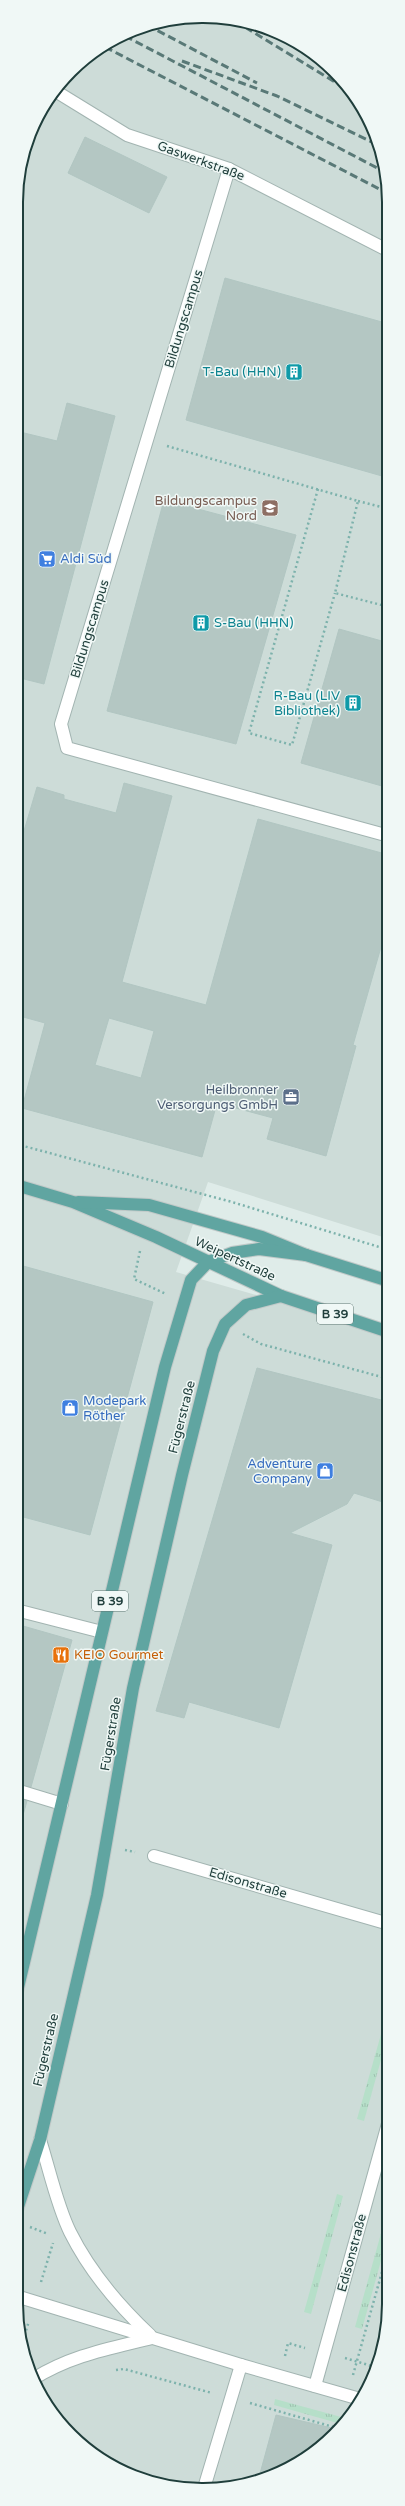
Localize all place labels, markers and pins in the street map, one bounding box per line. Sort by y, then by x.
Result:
building icon: T-Bau (HHN) [284,362,304,382]
place label: T-Bau (HHN) [202,364,281,380]
place label: Bildungscampus Nord [155,493,257,524]
school or university icon: Bildungscampus Nord [260,498,280,518]
supermarket icon: Aldi Süd [37,549,57,569]
place label: Aldi Süd [60,551,112,567]
building icon: S-Bau (HHN) [191,613,211,633]
place label: S-Bau (HHN) [214,615,294,631]
place label: R-Bau (LIV Bibliothek) [273,688,340,719]
building icon: R-Bau (LIV Bibliothek) [343,693,363,713]
place label: Heilbronner Versorgungs GmbH [157,1082,278,1113]
office icon: Heilbronner Versorgungs GmbH [281,1087,301,1107]
place label: Modepark Röther [83,1393,146,1424]
shop icon: Modepark Röther [60,1398,80,1418]
place label: Adventure Company [247,1456,312,1487]
shop icon: Adventure Company [315,1461,335,1481]
restaurant icon: KEIO Gourmet [51,1645,71,1665]
place label: KEIO Gourmet [74,1647,164,1663]

